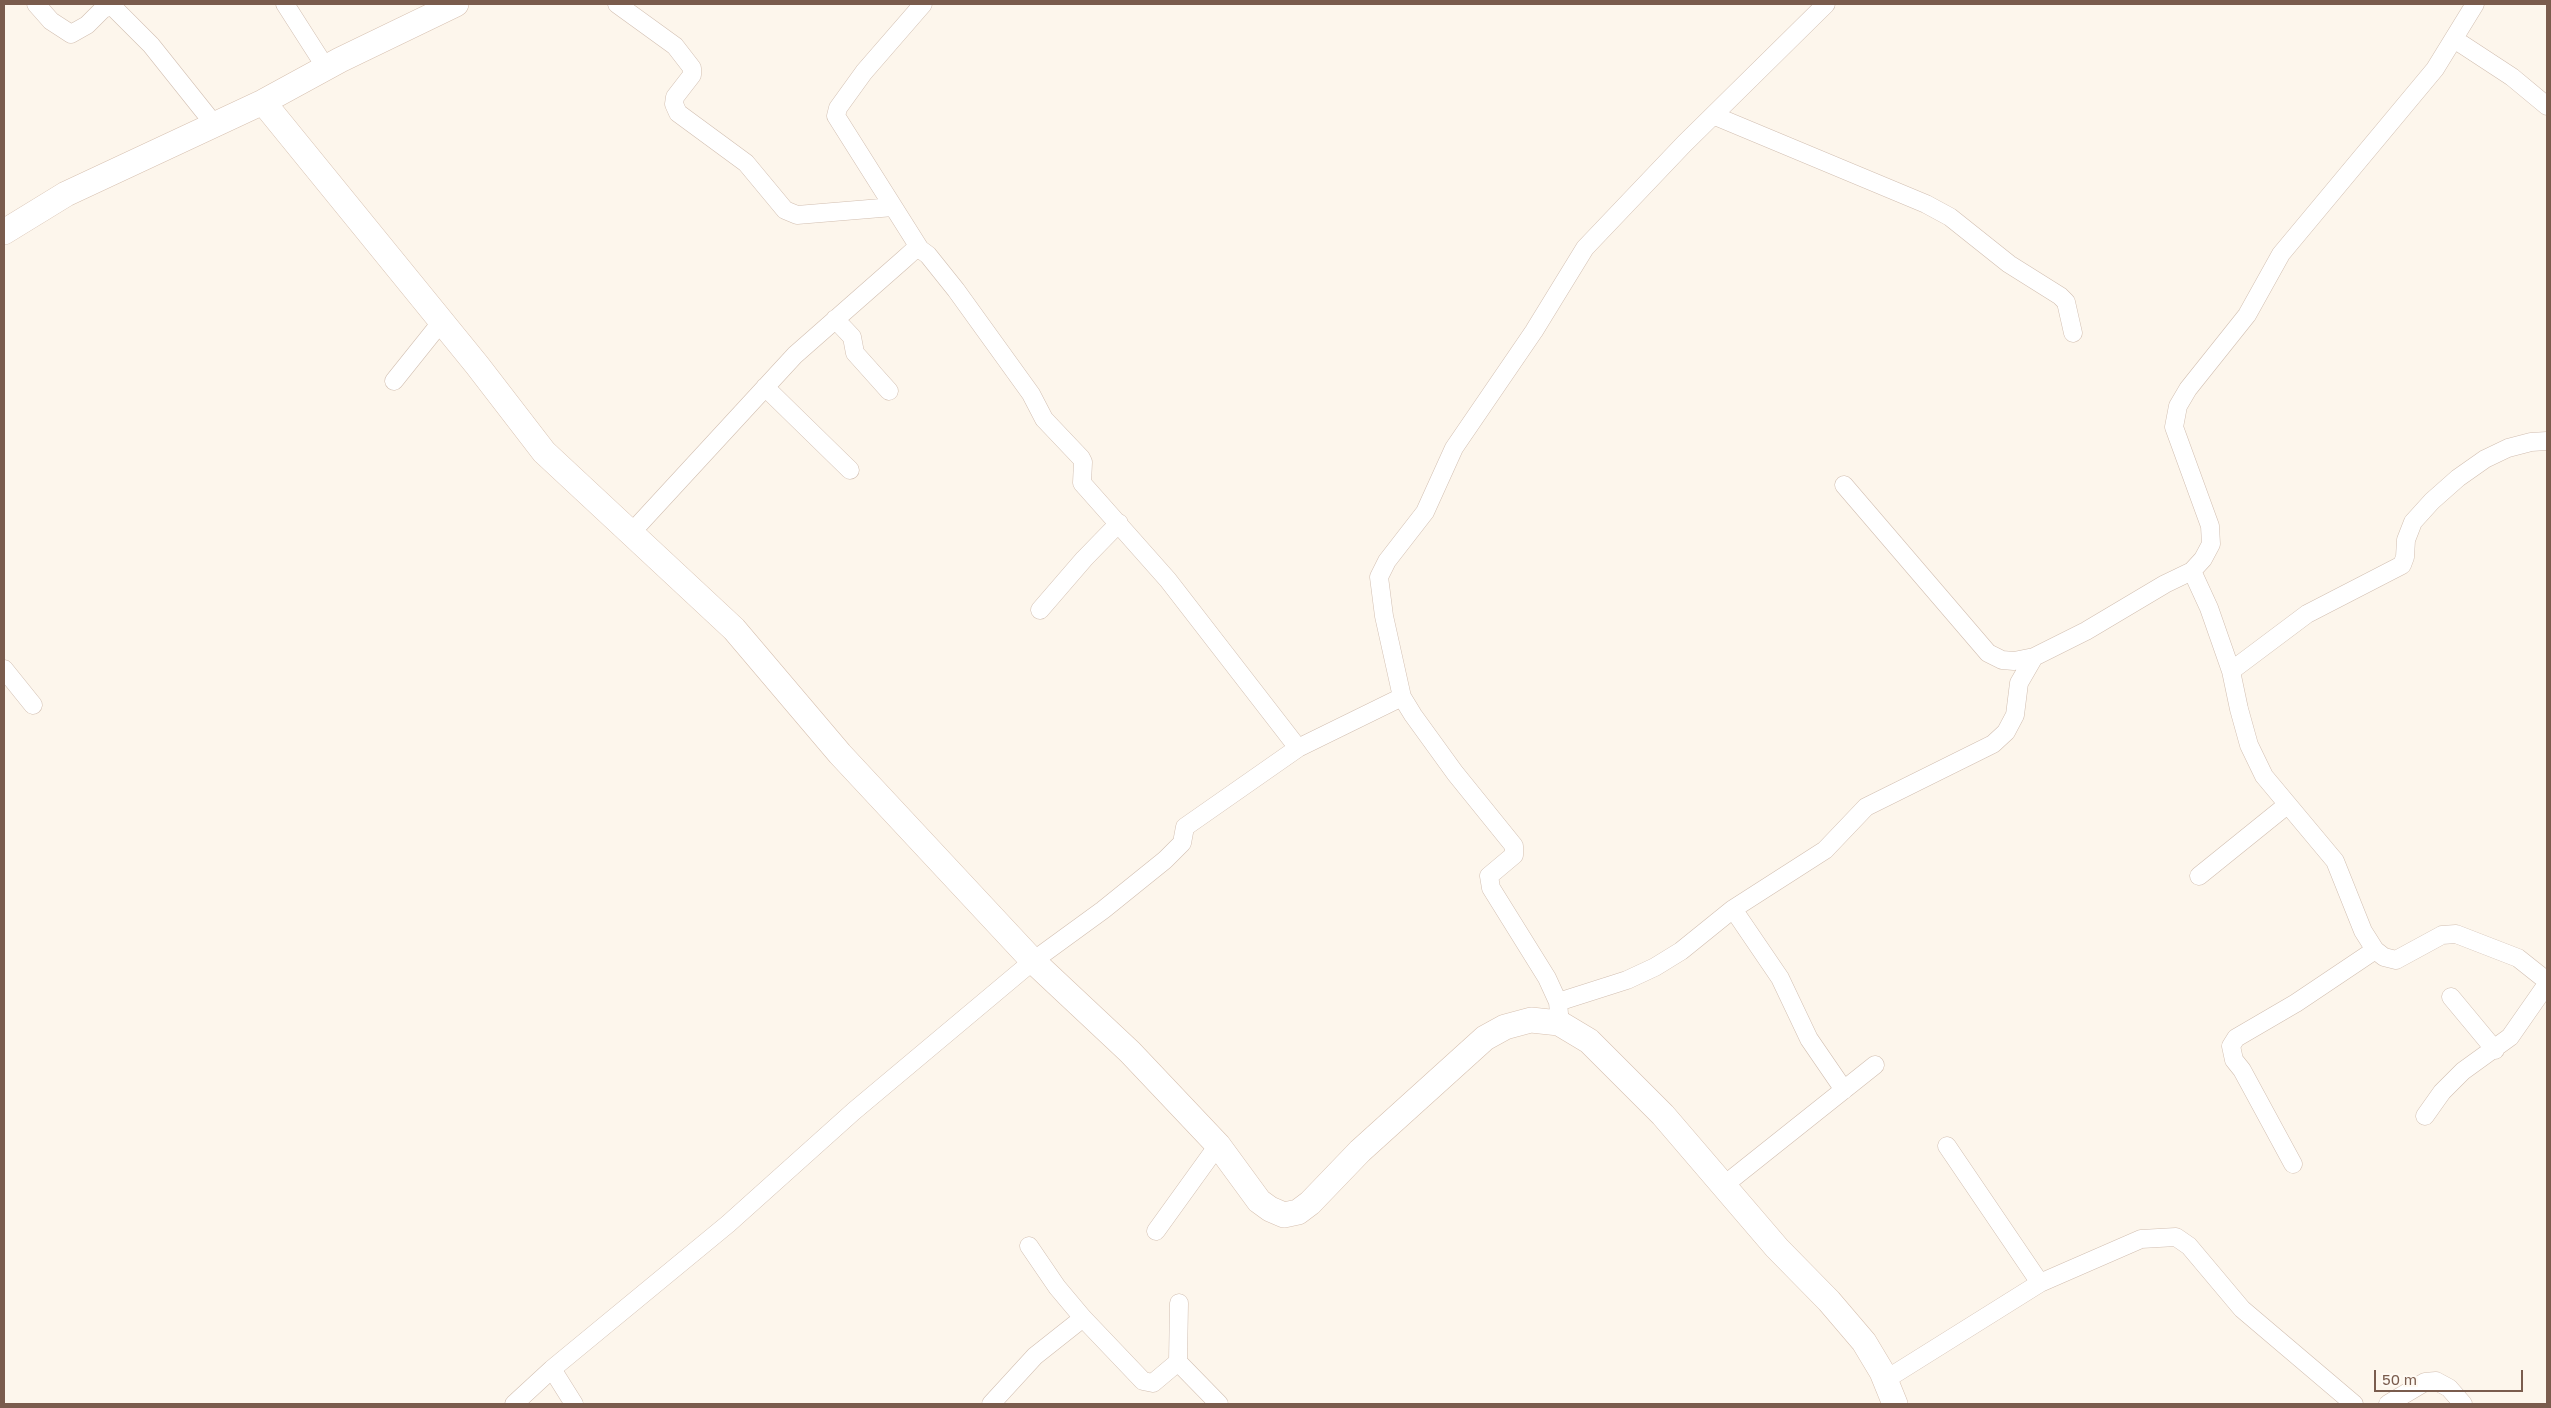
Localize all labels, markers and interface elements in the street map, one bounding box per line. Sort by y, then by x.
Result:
scale bar [2376,1360,2525,1392]
text: 50 m [2382,1370,2417,1388]

